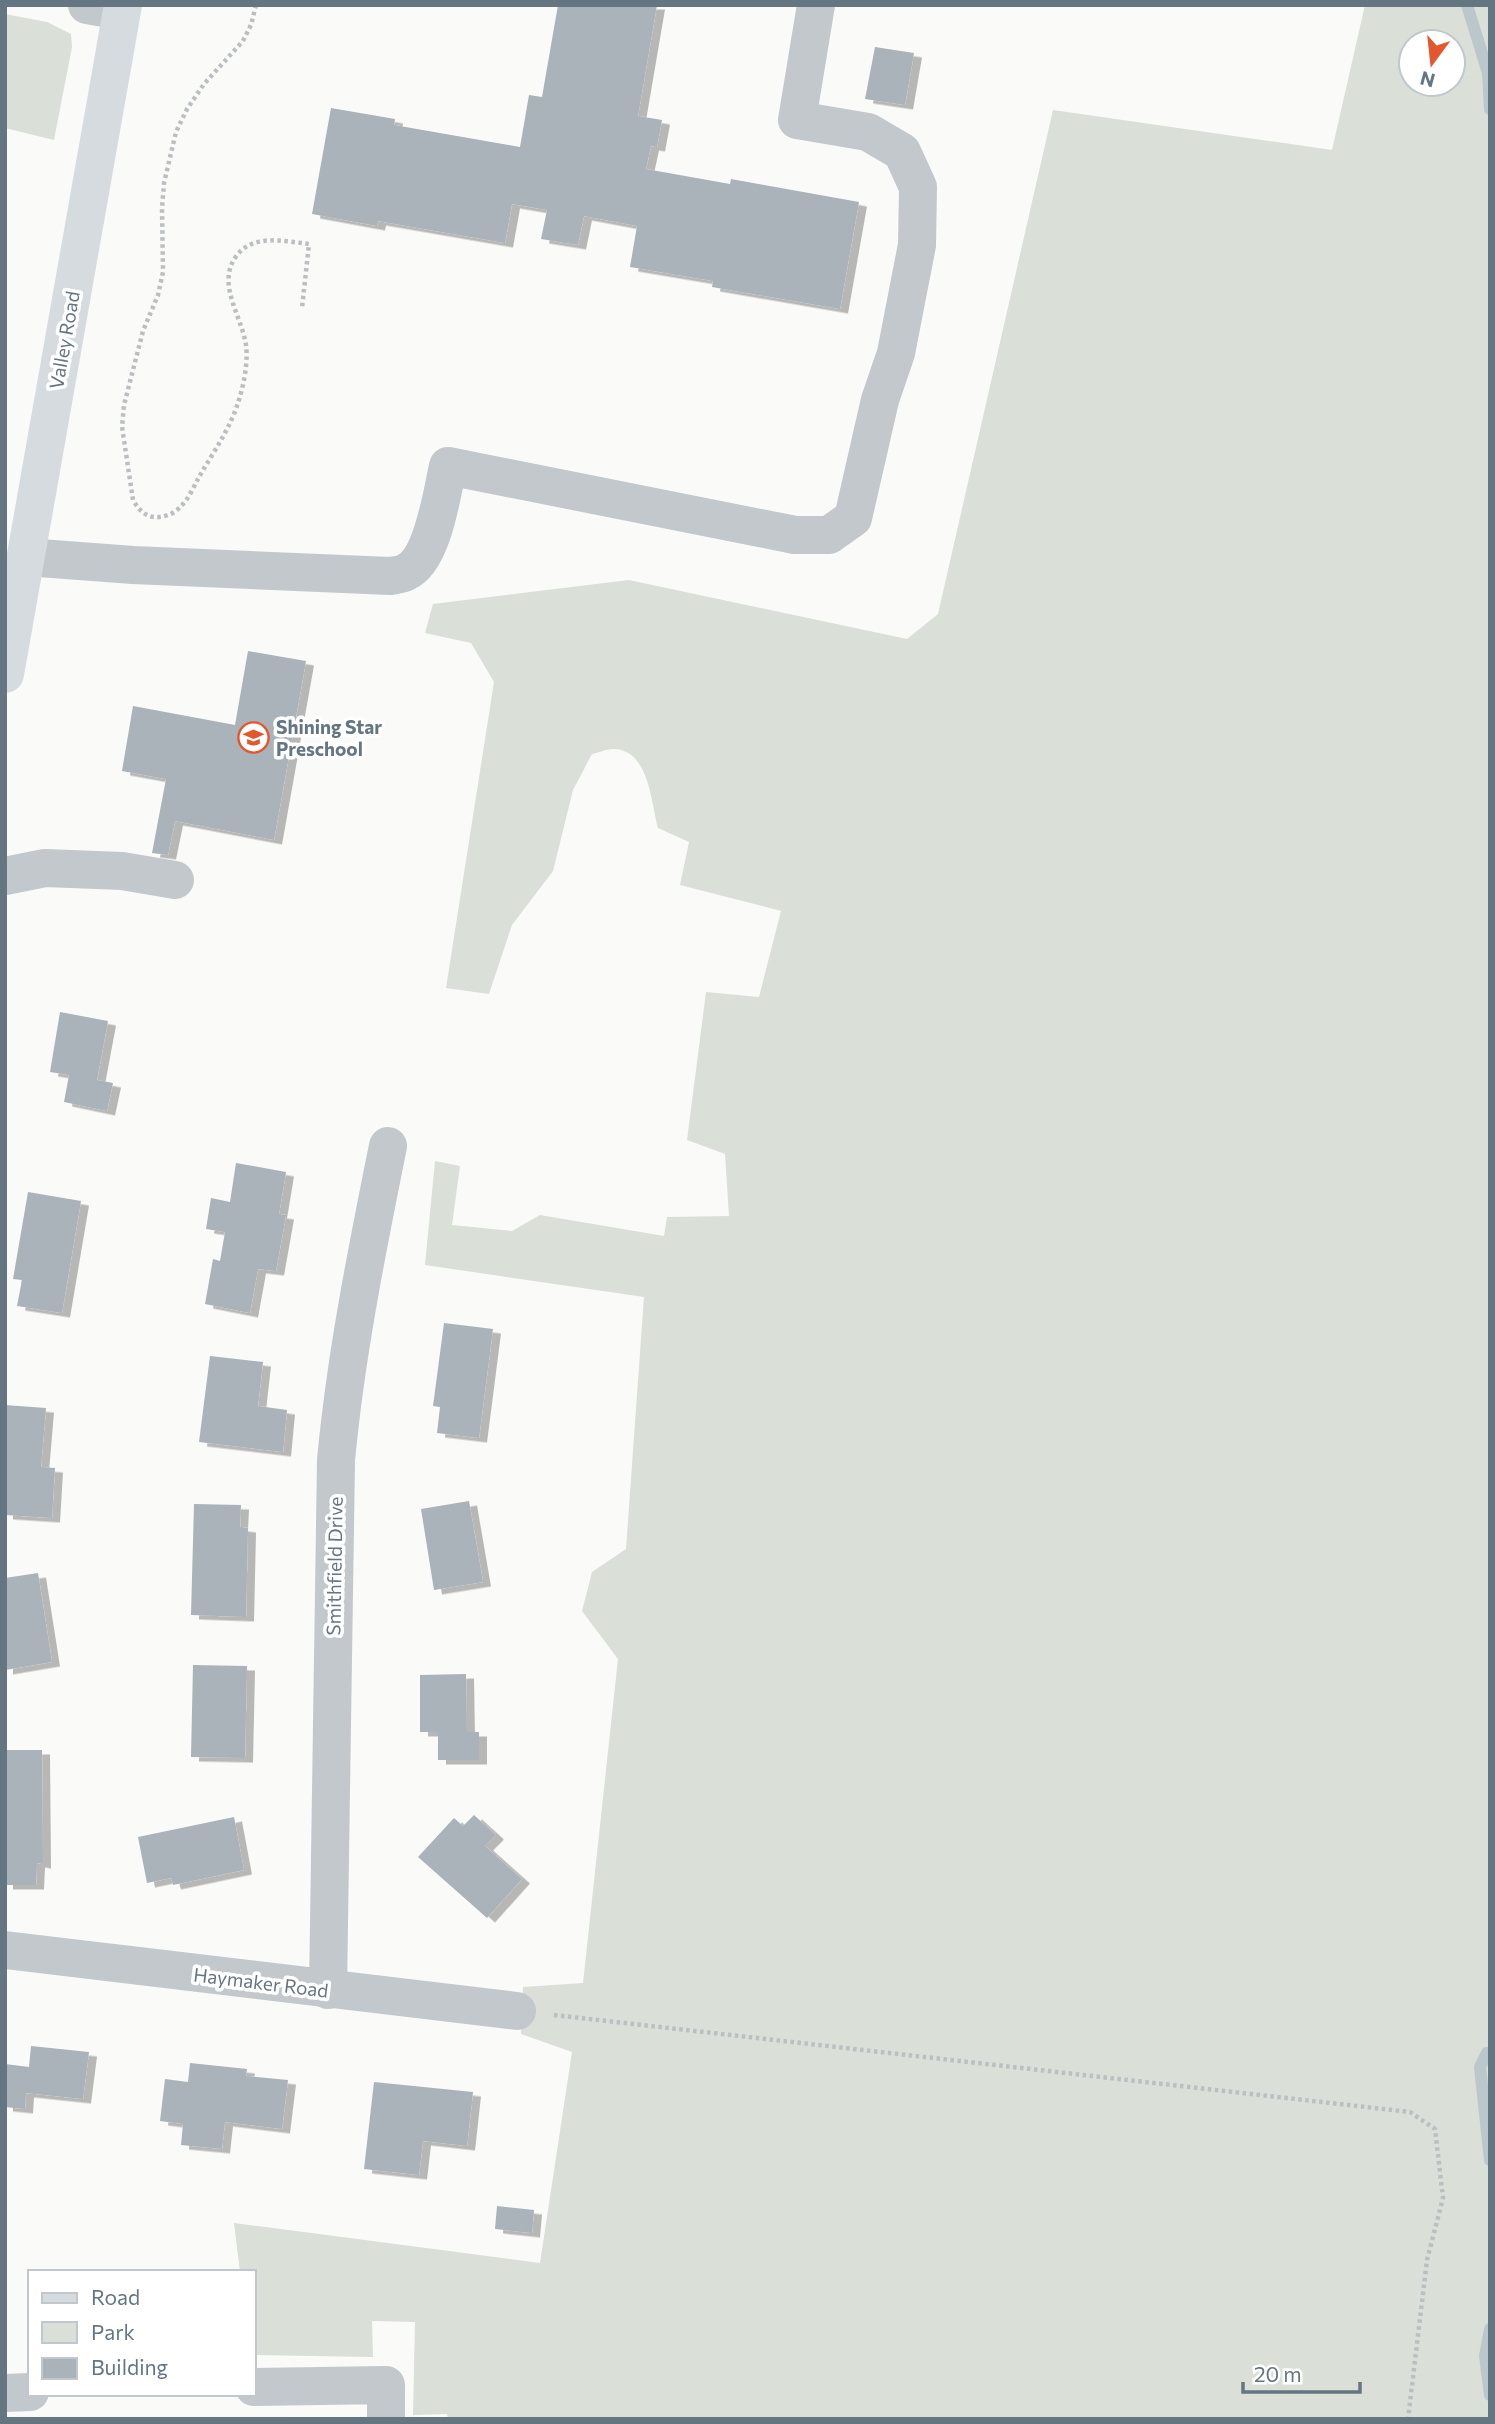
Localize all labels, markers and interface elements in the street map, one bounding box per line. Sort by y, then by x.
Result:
north arrow [1397,28,1467,98]
text: N [1418,67,1437,93]
street label: Valley Road [44,289,84,391]
place label: Shining Star Preschool [276,715,382,760]
school or university icon: Shining Star Preschool [236,720,270,754]
street label: Smithfield Drive [321,1496,347,1636]
street label: Haymaker Road [192,1962,330,2002]
legend [28,2270,256,2396]
text: Road [91,2284,140,2309]
text: Park [91,2319,135,2344]
scale bar [1243,2350,1360,2394]
text: Building [91,2354,168,2379]
text: 20 m [1254,2361,1302,2386]

